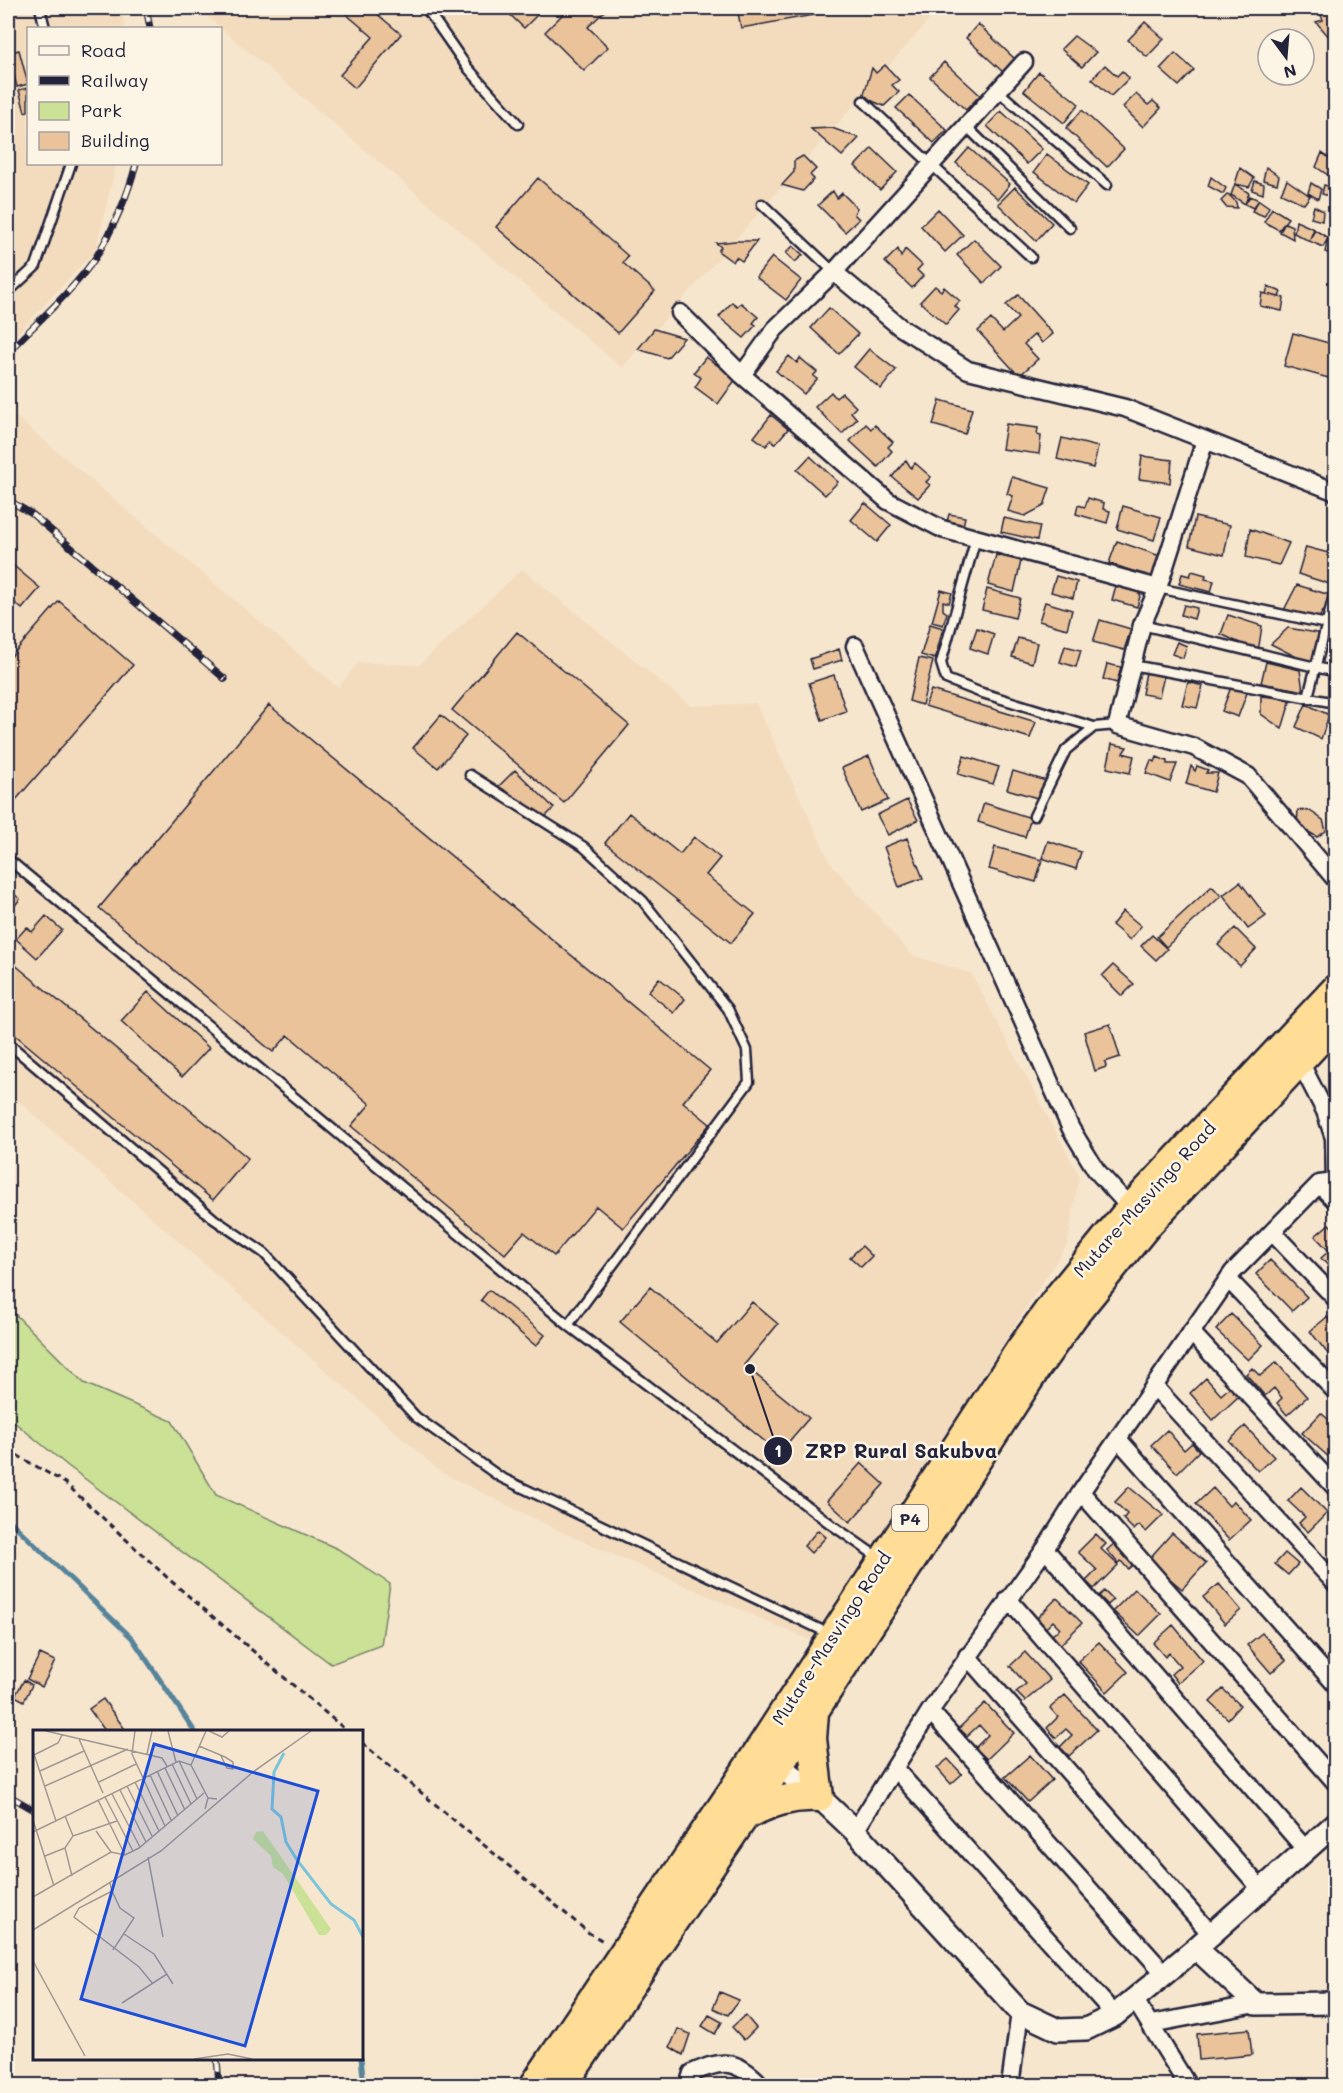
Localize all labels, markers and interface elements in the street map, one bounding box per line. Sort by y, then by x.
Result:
legend [27,27,222,165]
north arrow [1256,27,1316,87]
text: Road [81,38,126,62]
text: N [1282,60,1299,84]
text: Railway [81,68,148,92]
text: Park [81,98,122,122]
text: Building [81,128,149,152]
street label: Mutare-Masvingo Road [1067,1116,1221,1282]
callout: ZRP Rural Sakubva [763,1432,1009,1470]
text: ZRP Rural Sakubva [805,1437,997,1463]
text: 1 [774,1438,782,1462]
road number: P4 [892,1505,928,1531]
street label: Mutare-Masvingo Road [766,1547,896,1729]
inset map [33,1730,363,2060]

